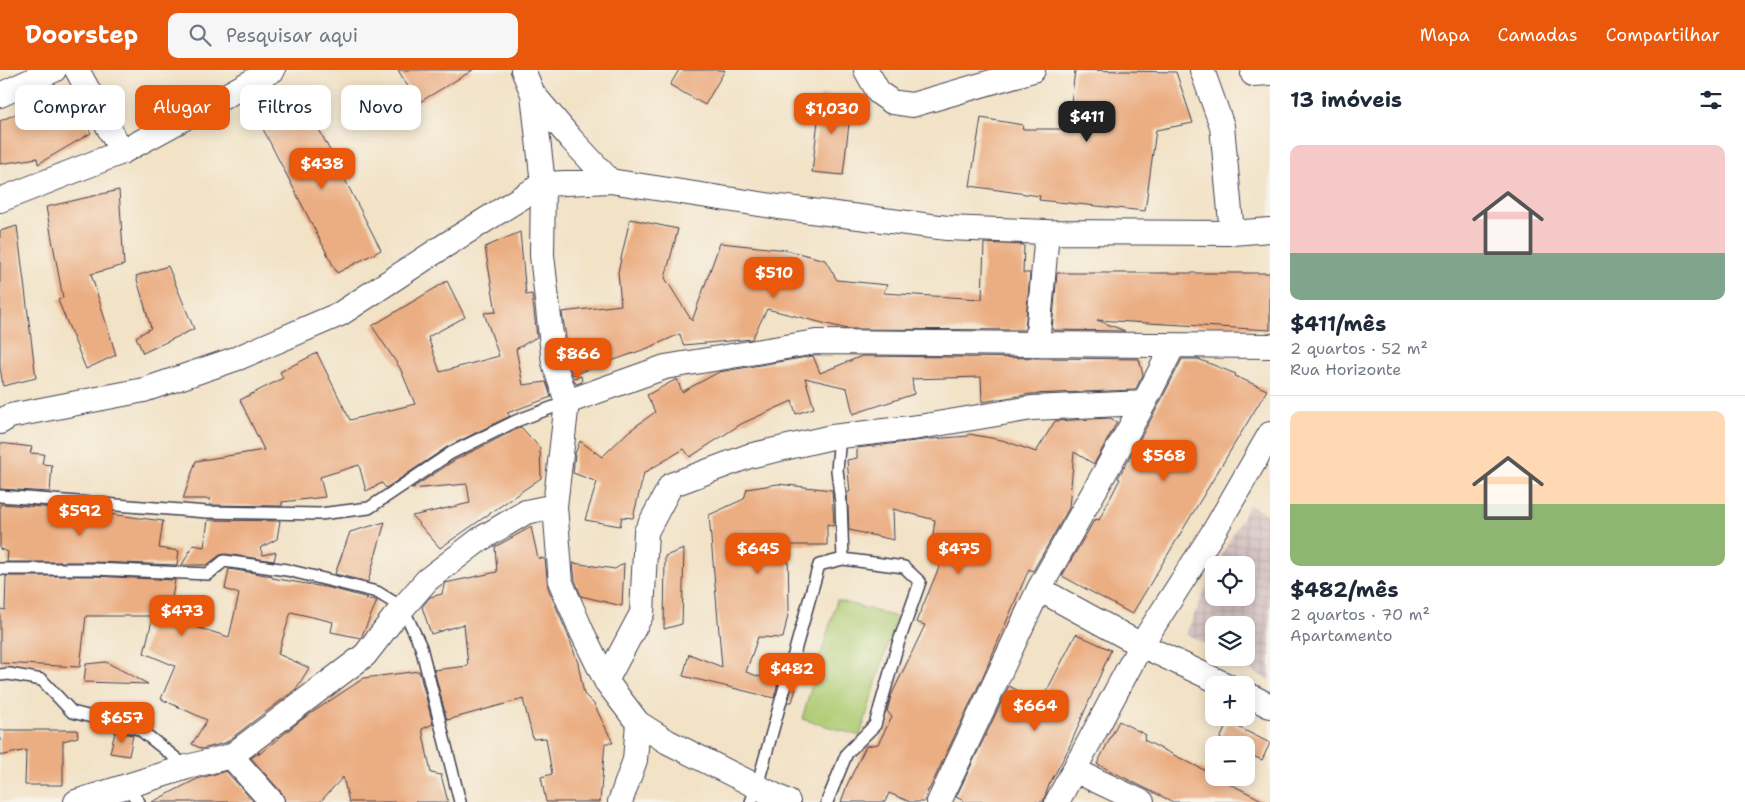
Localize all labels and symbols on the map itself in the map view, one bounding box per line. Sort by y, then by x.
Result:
pin: $1,030 [791,92,873,135]
pin: $411 [1057,100,1117,143]
pin: $438 [292,148,352,190]
pin: $510 [744,256,804,299]
pin: $866 [548,338,608,380]
pin: $568 [1134,440,1194,482]
pin: $592 [50,494,110,537]
pin: $645 [728,532,788,575]
pin: $475 [929,532,989,575]
pin: $473 [152,594,212,637]
pin: $482 [762,652,822,695]
pin: $664 [1005,690,1065,732]
pin: $657 [92,702,152,744]

